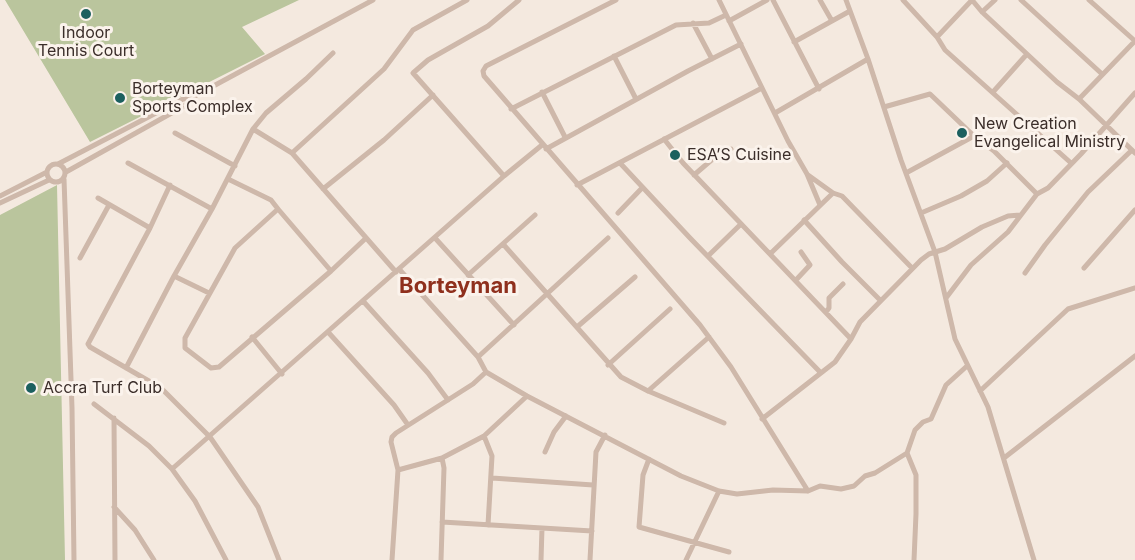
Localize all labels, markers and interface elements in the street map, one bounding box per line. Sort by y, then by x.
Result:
marker: Indoor Tennis Court [79,7,93,21]
place label: Indoor Tennis Court [38,23,134,61]
place label: Borteyman Sports Complex [132,79,253,117]
marker: Borteyman Sports Complex [113,91,127,105]
place label: New Creation Evangelical Ministry [974,114,1125,152]
marker: New Creation Evangelical Ministry [955,126,969,140]
place label: ESA’S Cuisine [687,145,791,165]
marker: ESA’S Cuisine [668,148,682,162]
district label: Borteyman [399,273,517,299]
place label: Accra Turf Club [43,378,162,398]
marker: Accra Turf Club [24,381,38,395]

